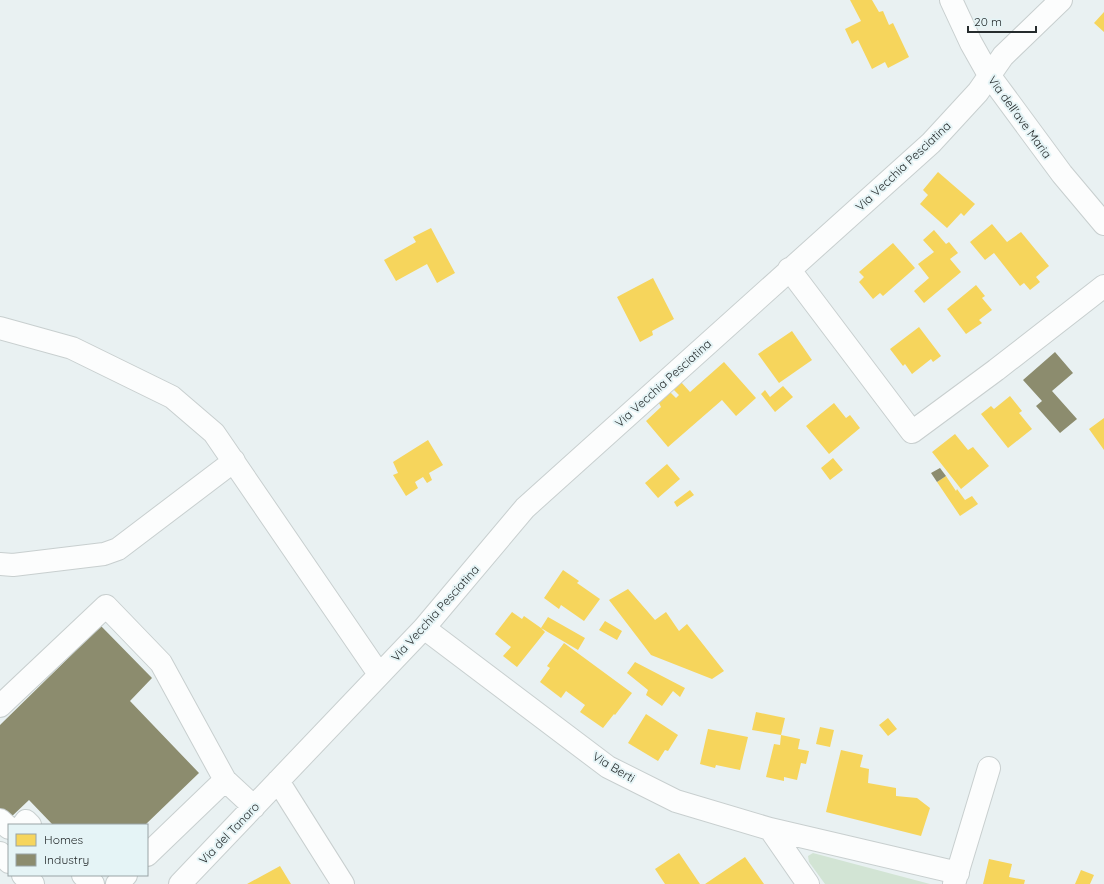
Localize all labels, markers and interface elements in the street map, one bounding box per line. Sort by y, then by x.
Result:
scale bar [968,8,1036,34]
text: 20 m [974,14,1002,29]
street label: Via dell'ave Maria [985,73,1055,161]
street label: Via Vecchia Pesciatina [852,118,954,214]
street label: Via Vecchia Pesciatina [612,336,714,430]
street label: Via Vecchia Pesciatina [388,562,482,664]
street label: Via Berti [590,748,638,786]
street label: Via del Tanaro [196,799,262,867]
legend [8,824,148,876]
text: Homes [44,832,84,847]
text: Industry [44,852,89,867]

